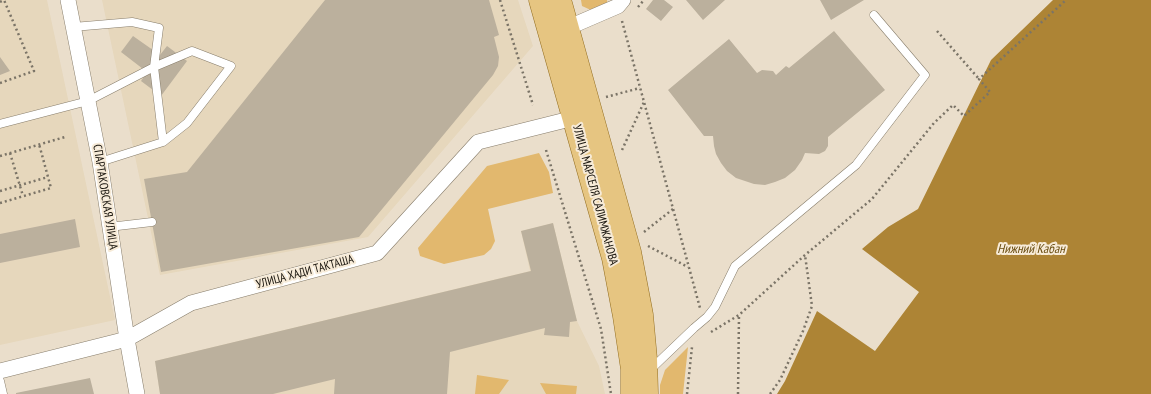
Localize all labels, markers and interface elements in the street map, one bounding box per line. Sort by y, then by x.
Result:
street label: УЛИЦА МАРСЕЛЯ САЛИМЖАНОВА [569,123,621,267]
street label: СПАРТАКОВСКАЯ УЛИЦА [90,143,120,251]
water label: Нижний Кабан [997,241,1065,257]
street label: УЛИЦА ХАДИ ТАКТАША [255,252,355,292]

